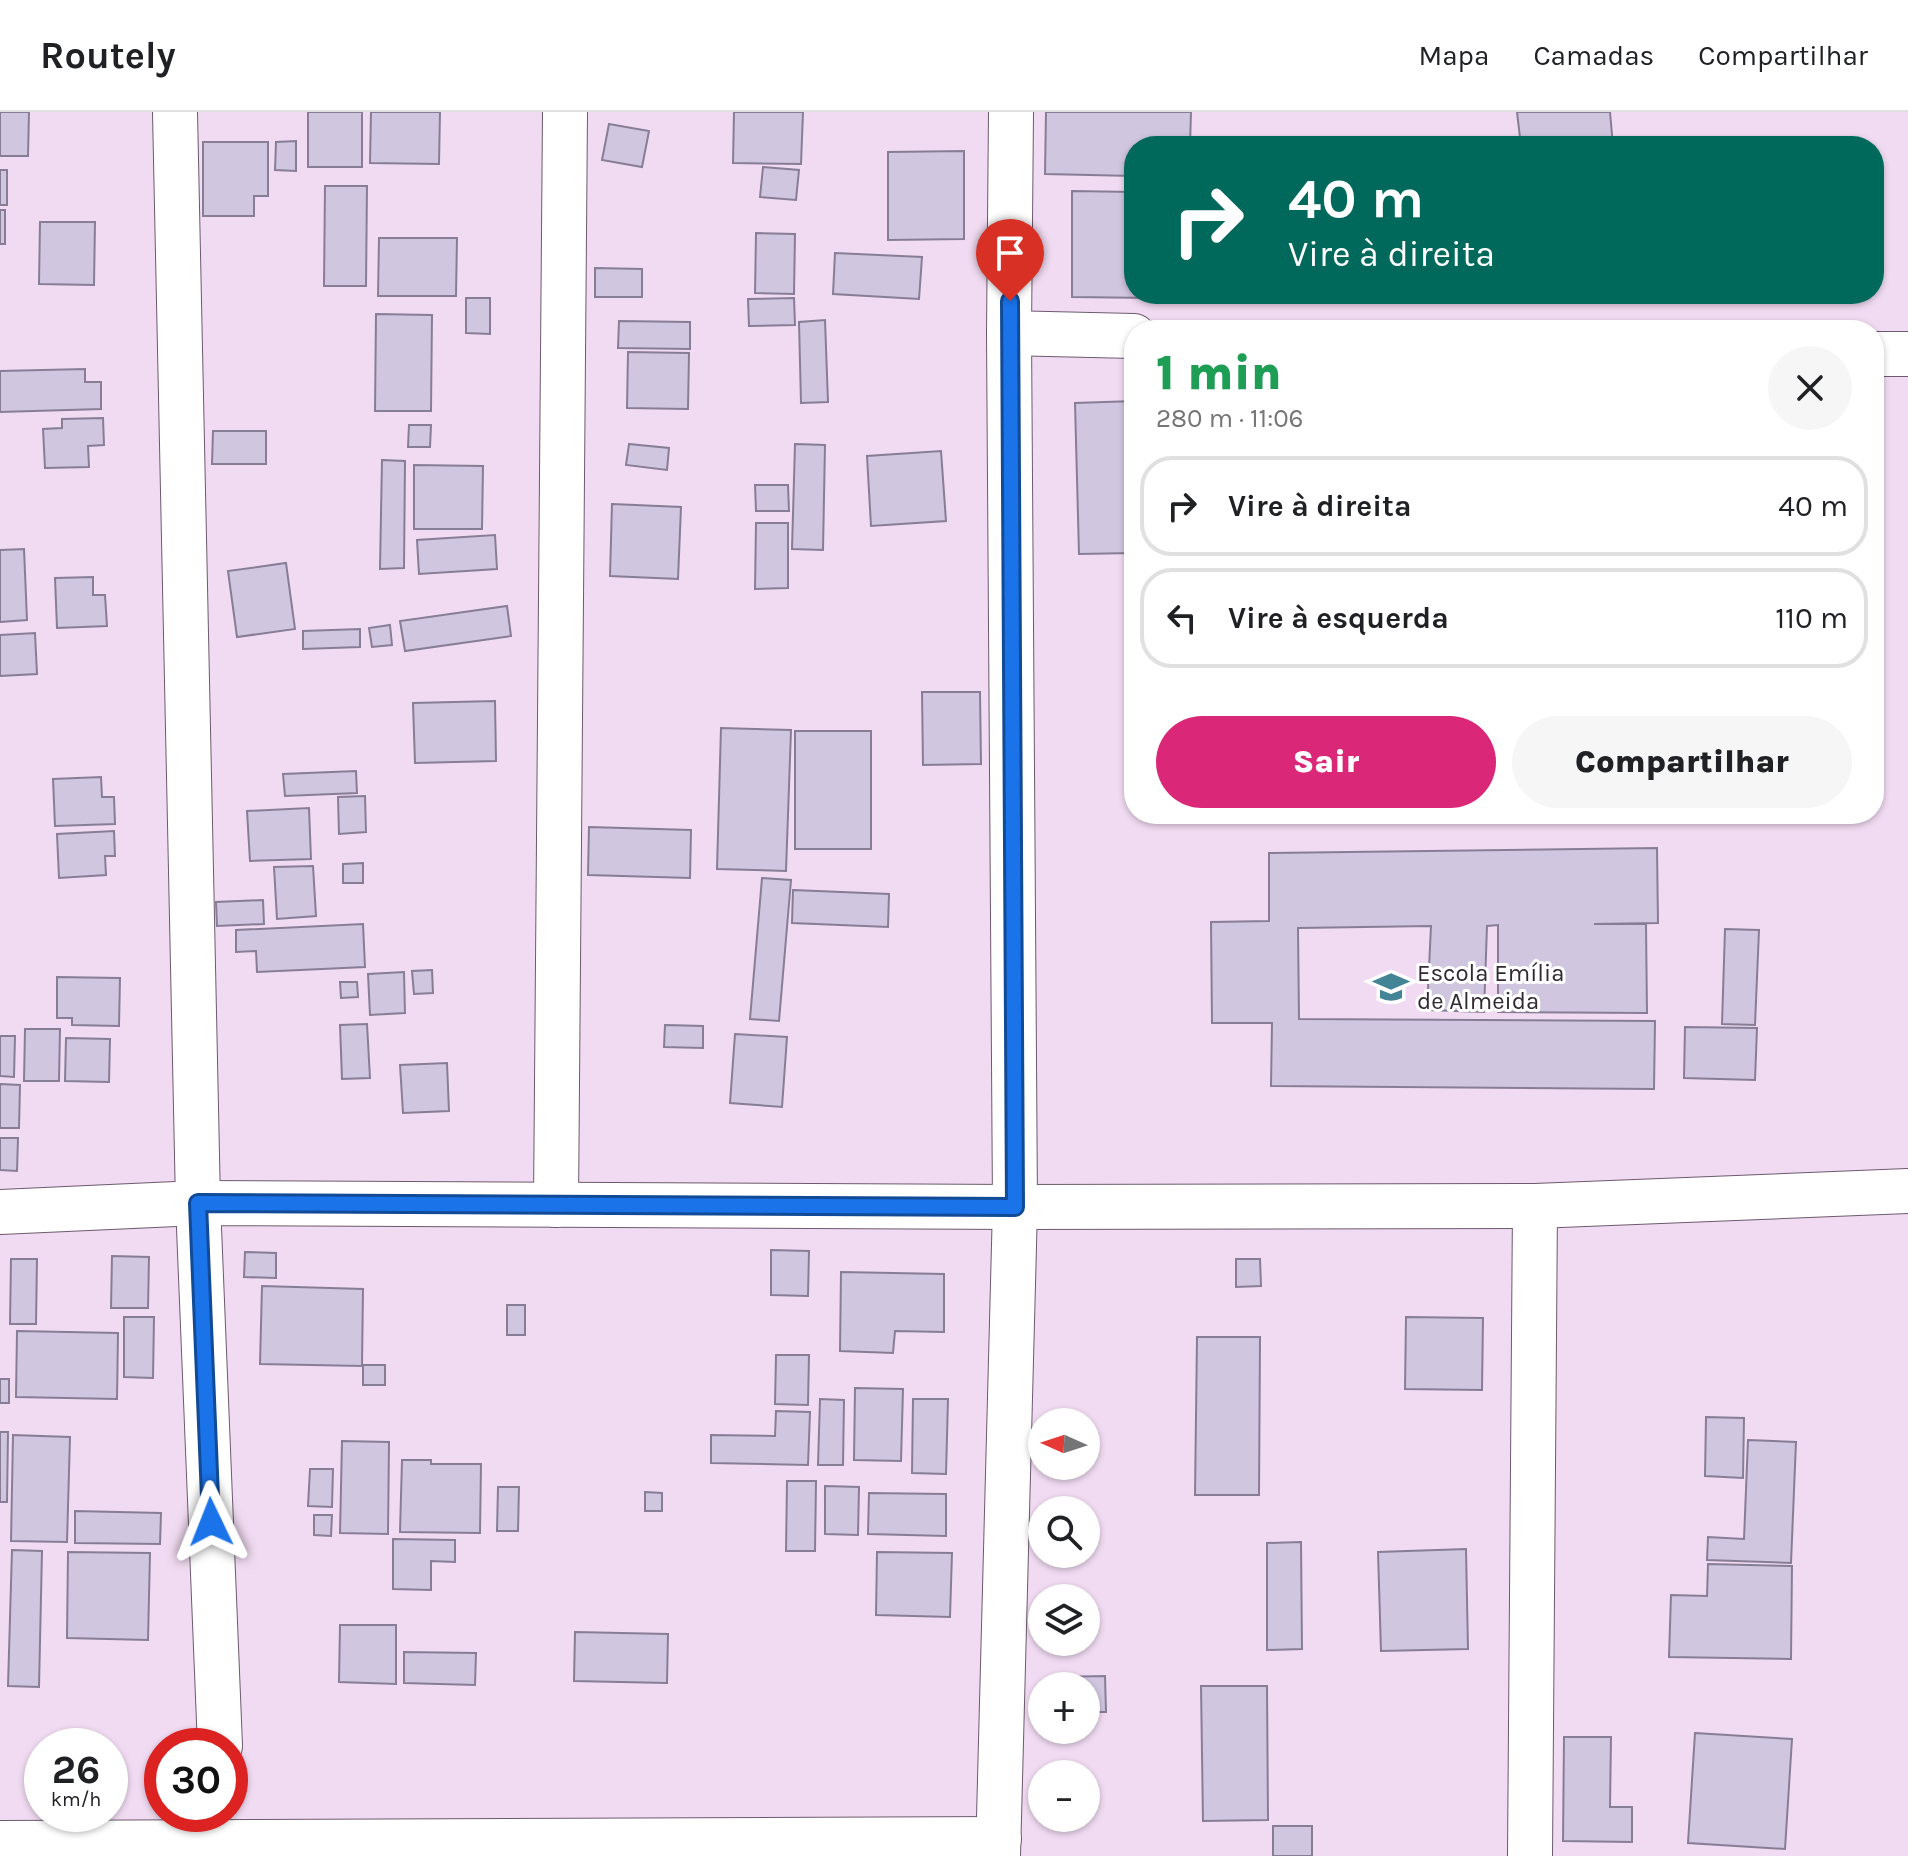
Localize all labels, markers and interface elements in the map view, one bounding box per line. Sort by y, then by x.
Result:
text: Routely [40,33,176,78]
text: Mapa [1418,39,1489,72]
text: Camadas [1533,39,1654,72]
text: Compartilhar [1698,39,1868,72]
text: 40 m [1288,166,1424,231]
icon: right [1156,168,1260,272]
pin [976,219,1044,301]
icon: arrive [988,231,1032,275]
text: Vire à direita [1288,233,1495,275]
text: 1 min [1156,345,1282,401]
button: close [1768,346,1852,430]
text: 280 m · 11:06 [1156,403,1303,434]
icon: right [1160,484,1204,528]
text: Vire à direita [1228,488,1411,524]
text: 40 m [1778,488,1848,524]
icon: left [1160,596,1204,640]
text: Vire à esquerda [1228,600,1449,636]
text: 110 m [1775,600,1848,636]
button: Sair [1156,716,1496,808]
button: Compartilhar [1512,716,1852,808]
place label: Escola Emília de Almeida [1417,959,1564,1015]
school or university icon: Escola Emília de Almeida [1372,968,1410,1006]
north arrow [1028,1408,1100,1480]
map controls [1028,1408,1100,1832]
position arrow [169,1480,253,1564]
button: search [1028,1496,1100,1568]
button: layers [1028,1584,1100,1656]
button: + [1028,1672,1100,1744]
speed limit sign: 30 [144,1728,248,1832]
text: 26 [52,1746,100,1793]
button: − [1028,1760,1100,1832]
text: km/h [51,1788,101,1811]

